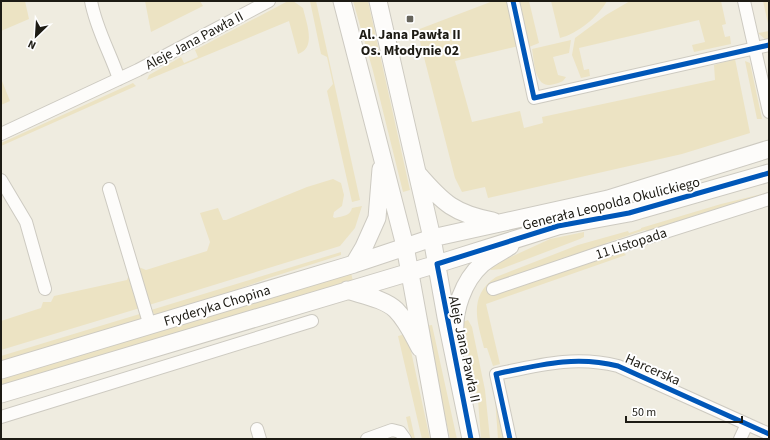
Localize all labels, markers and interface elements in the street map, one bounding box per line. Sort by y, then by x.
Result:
street label: Aleje Jana Pawła II [142,7,247,75]
marker: Al. Jana Pawła II Os. Młodynie 02 [405,14,415,24]
north arrow [16,16,56,56]
place label: Al. Jana Pawła II Os. Młodynie 02 [358,25,461,61]
text: N [25,36,38,53]
street label: Generała Leopolda Okulickiego [520,172,702,236]
street label: 11 Listopada [593,223,670,265]
street label: Fryderyka Chopina [161,280,273,332]
street label: Aleje Jana Pawła II [443,294,485,404]
street label: Harcerska [622,349,683,391]
scale bar [626,398,742,424]
text: 50 m [632,404,656,421]

